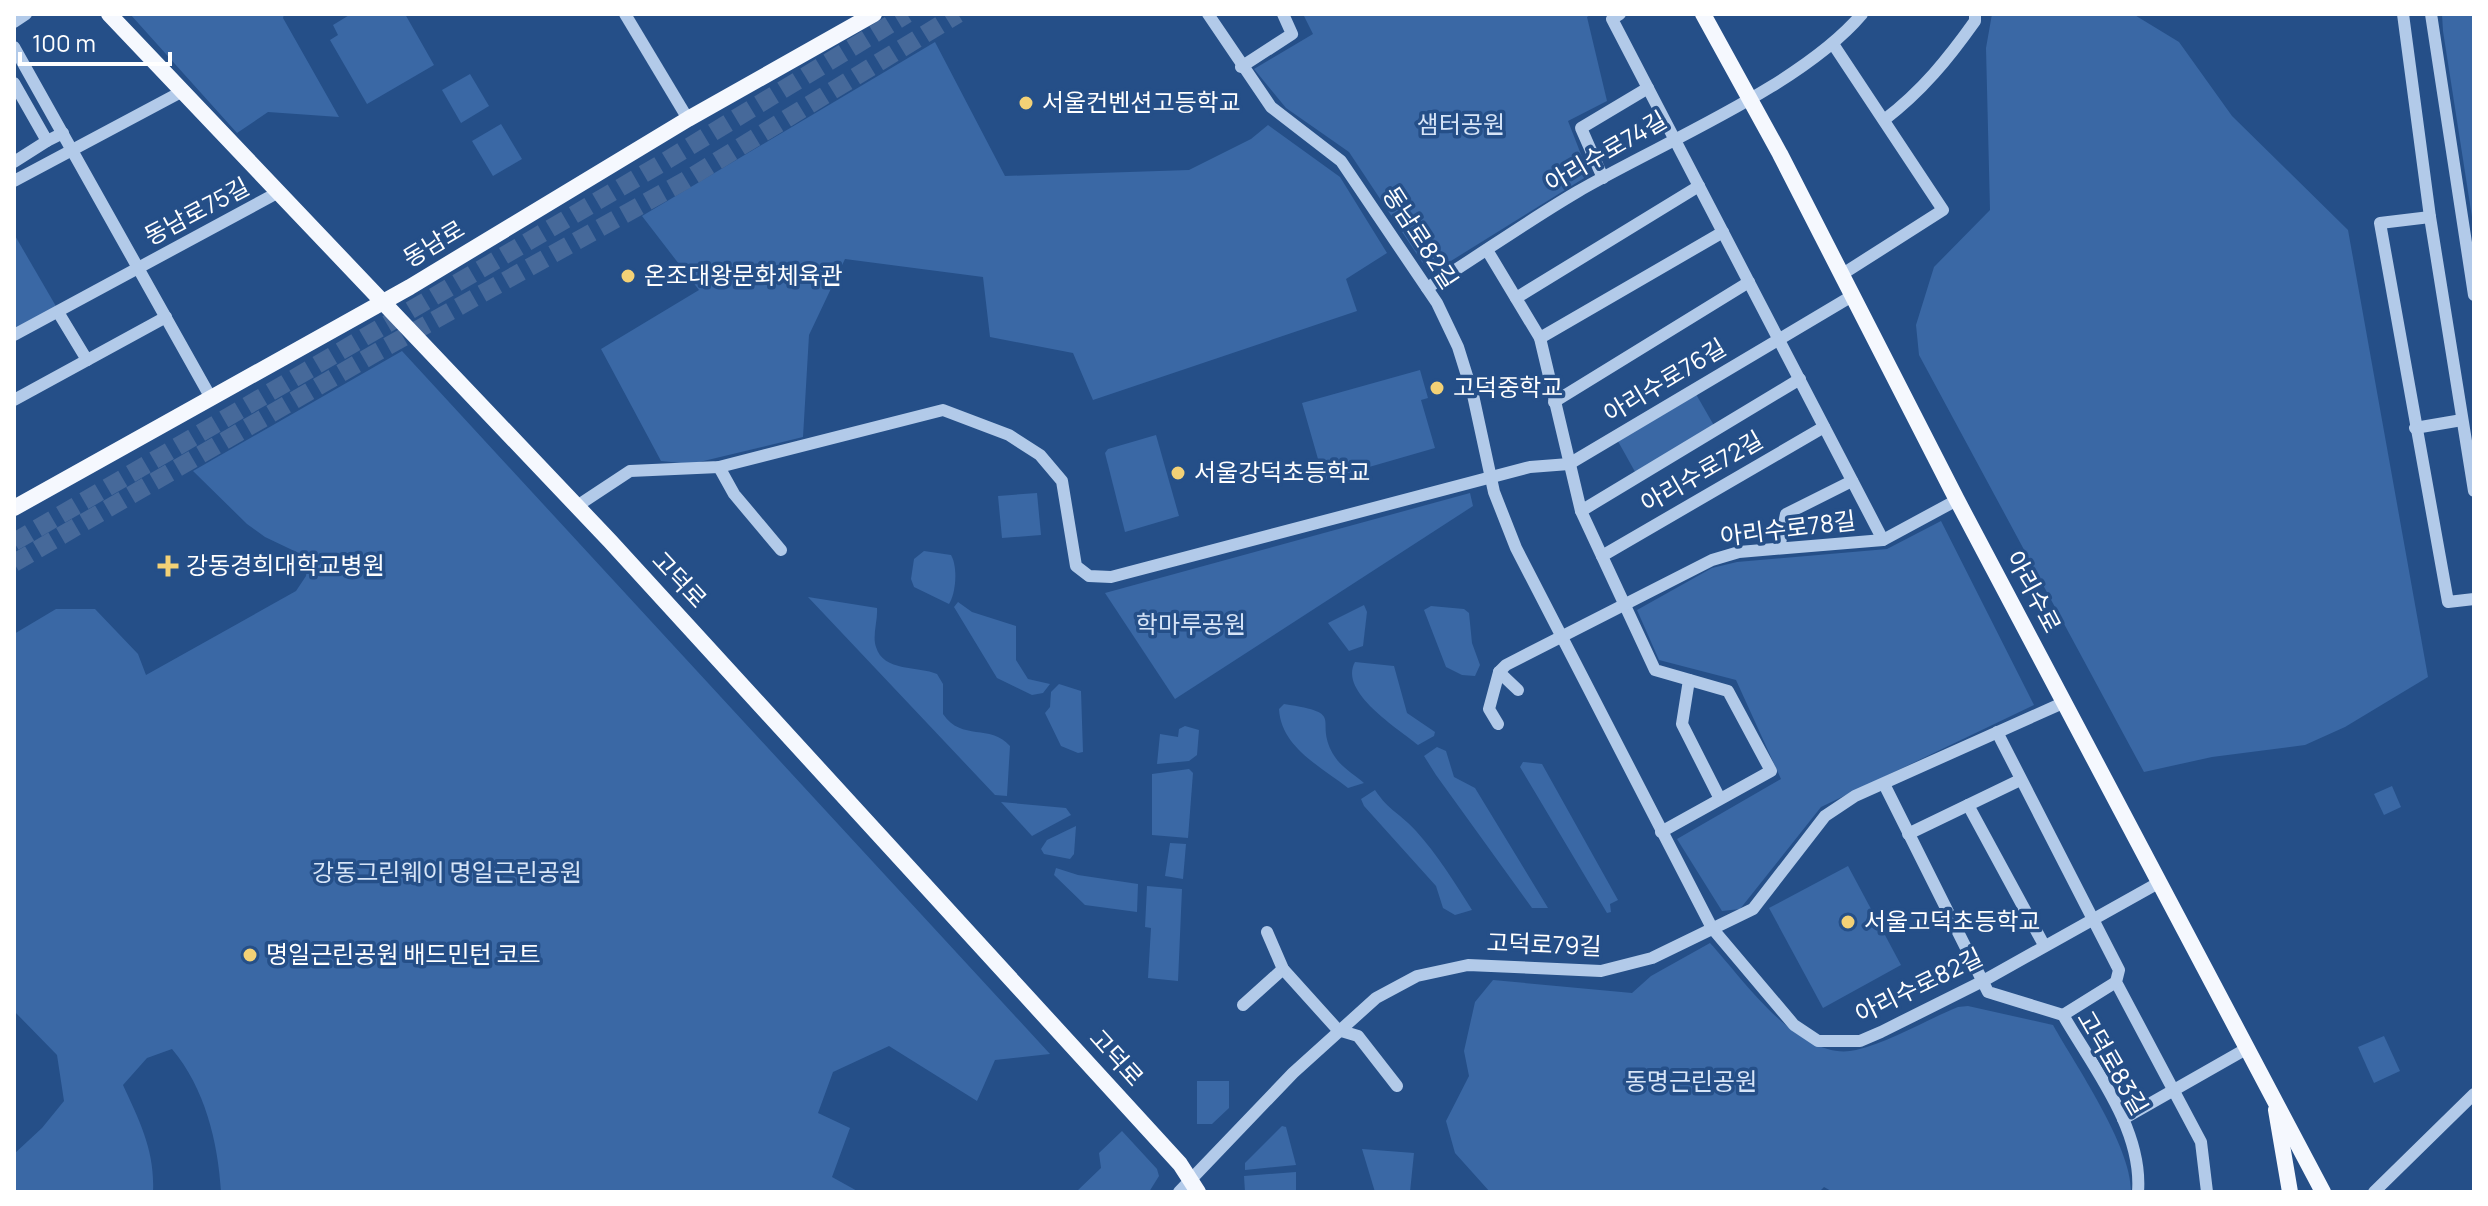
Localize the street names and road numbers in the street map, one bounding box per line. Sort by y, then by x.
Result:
street label: 아리수로74길 [1538,103,1672,199]
street label: 동남로75길 [138,169,254,252]
street label: 동남로82길 [1376,180,1467,295]
street label: 동남로 [396,212,470,274]
street label: 아리수로76길 [1597,330,1732,429]
street label: 아리수로72길 [1634,422,1768,519]
street label: 아리수로78길 [1718,503,1858,552]
street label: 고덕로 [645,543,715,614]
street label: 아리수로 [1999,545,2070,638]
street label: 고덕로79길 [1486,925,1602,962]
street label: 아리수로82길 [1849,940,1988,1030]
street label: 고덕로83길 [2070,1004,2156,1121]
street label: 고덕로 [1083,1021,1152,1093]

